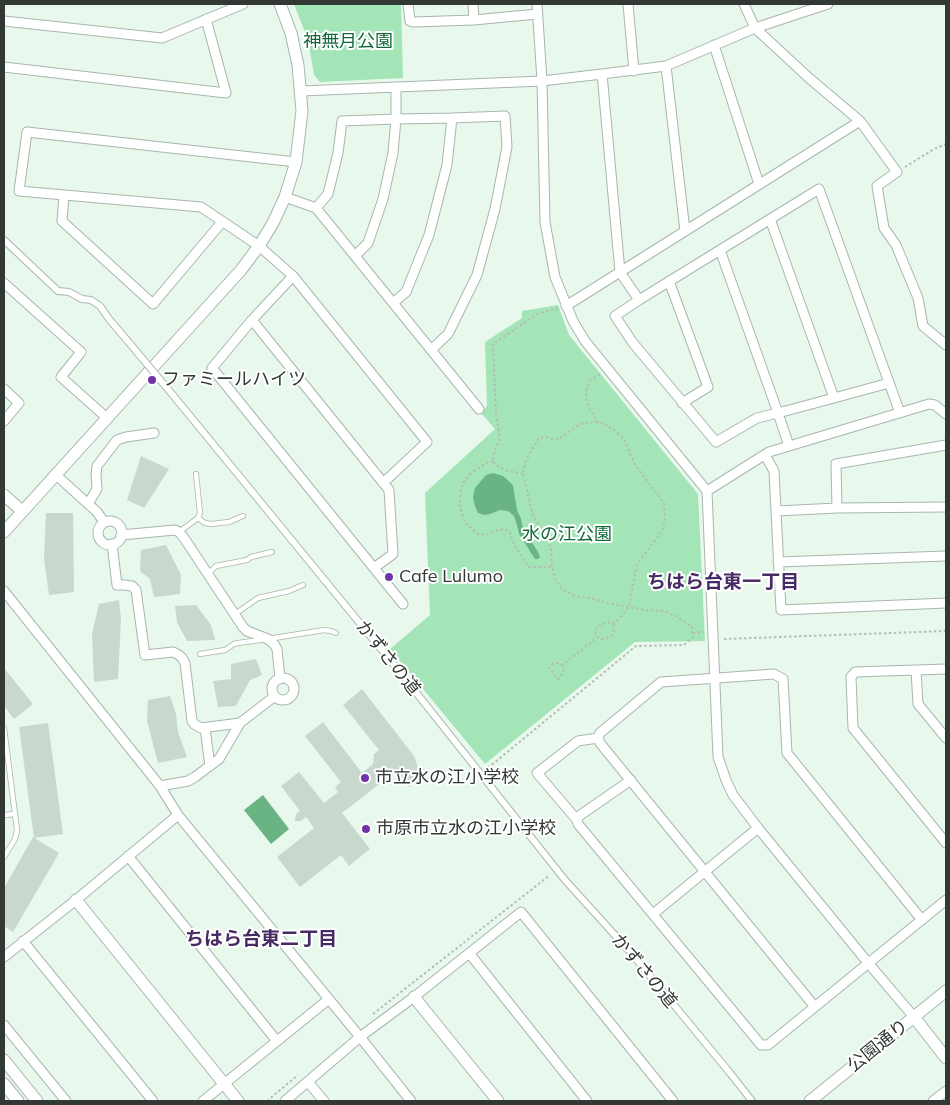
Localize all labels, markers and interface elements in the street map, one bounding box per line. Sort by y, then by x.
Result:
park label: 神無月公園 [303,31,393,53]
place label: ファミールハイツ [162,369,306,391]
marker: ファミールハイツ [146,374,158,386]
park label: 水の江公園 [522,524,612,546]
place label: Cafe Lulumo [399,566,503,588]
marker: Cafe Lulumo [383,571,395,583]
district label: ちはら台東一丁目 [647,571,799,593]
street label: かずさの道 [351,616,425,700]
place label: 市立水の江小学校 [375,767,519,789]
marker: 市立水の江小学校 [359,772,371,784]
place label: 市原市立水の江小学校 [376,818,556,840]
marker: 市原市立水の江小学校 [360,823,372,835]
district label: ちはら台東二丁目 [185,928,337,950]
street label: かずさの道 [607,930,681,1012]
street label: 公園通り [843,1015,913,1077]

